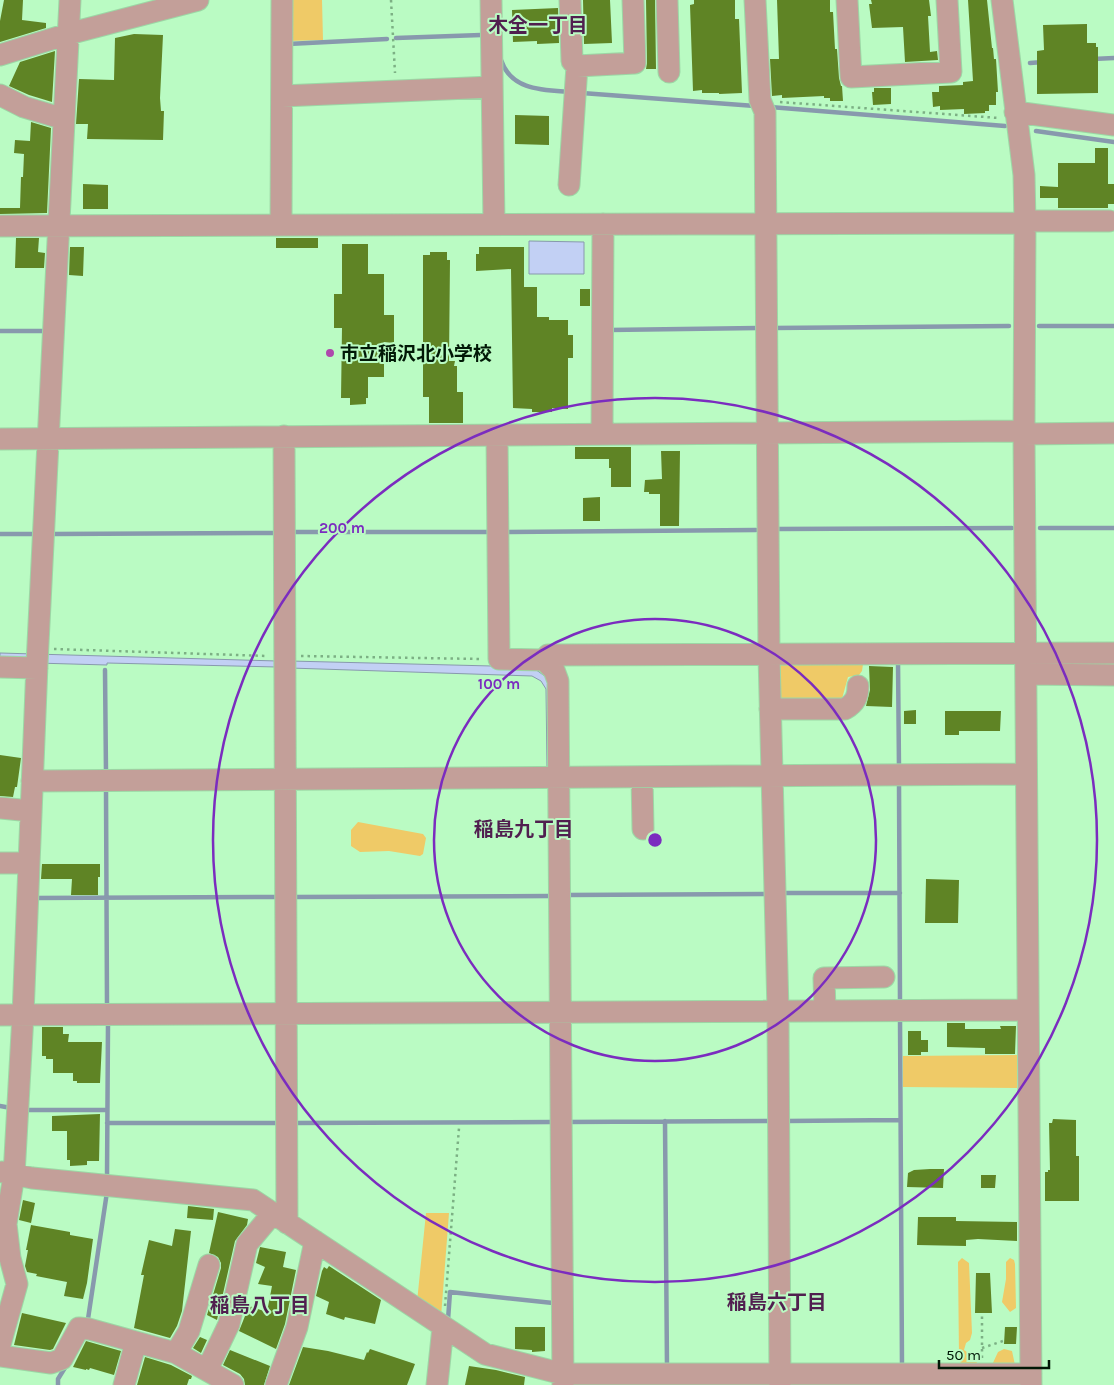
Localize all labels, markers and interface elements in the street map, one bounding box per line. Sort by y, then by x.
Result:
district label: 木全一丁目 [488,14,588,37]
place label: 市立稲沢北小学校 [340,343,492,365]
marker: 市立稲沢北小学校 [324,347,336,359]
text: 200 m [319,519,365,537]
text: 100 m [478,675,520,693]
district label: 稲島九丁目 [474,818,574,841]
centre of rings [646,831,664,849]
district label: 稲島六丁目 [727,1291,827,1314]
district label: 稲島八丁目 [210,1294,310,1317]
scale bar [939,1338,1049,1370]
text: 50 m [946,1346,981,1364]

